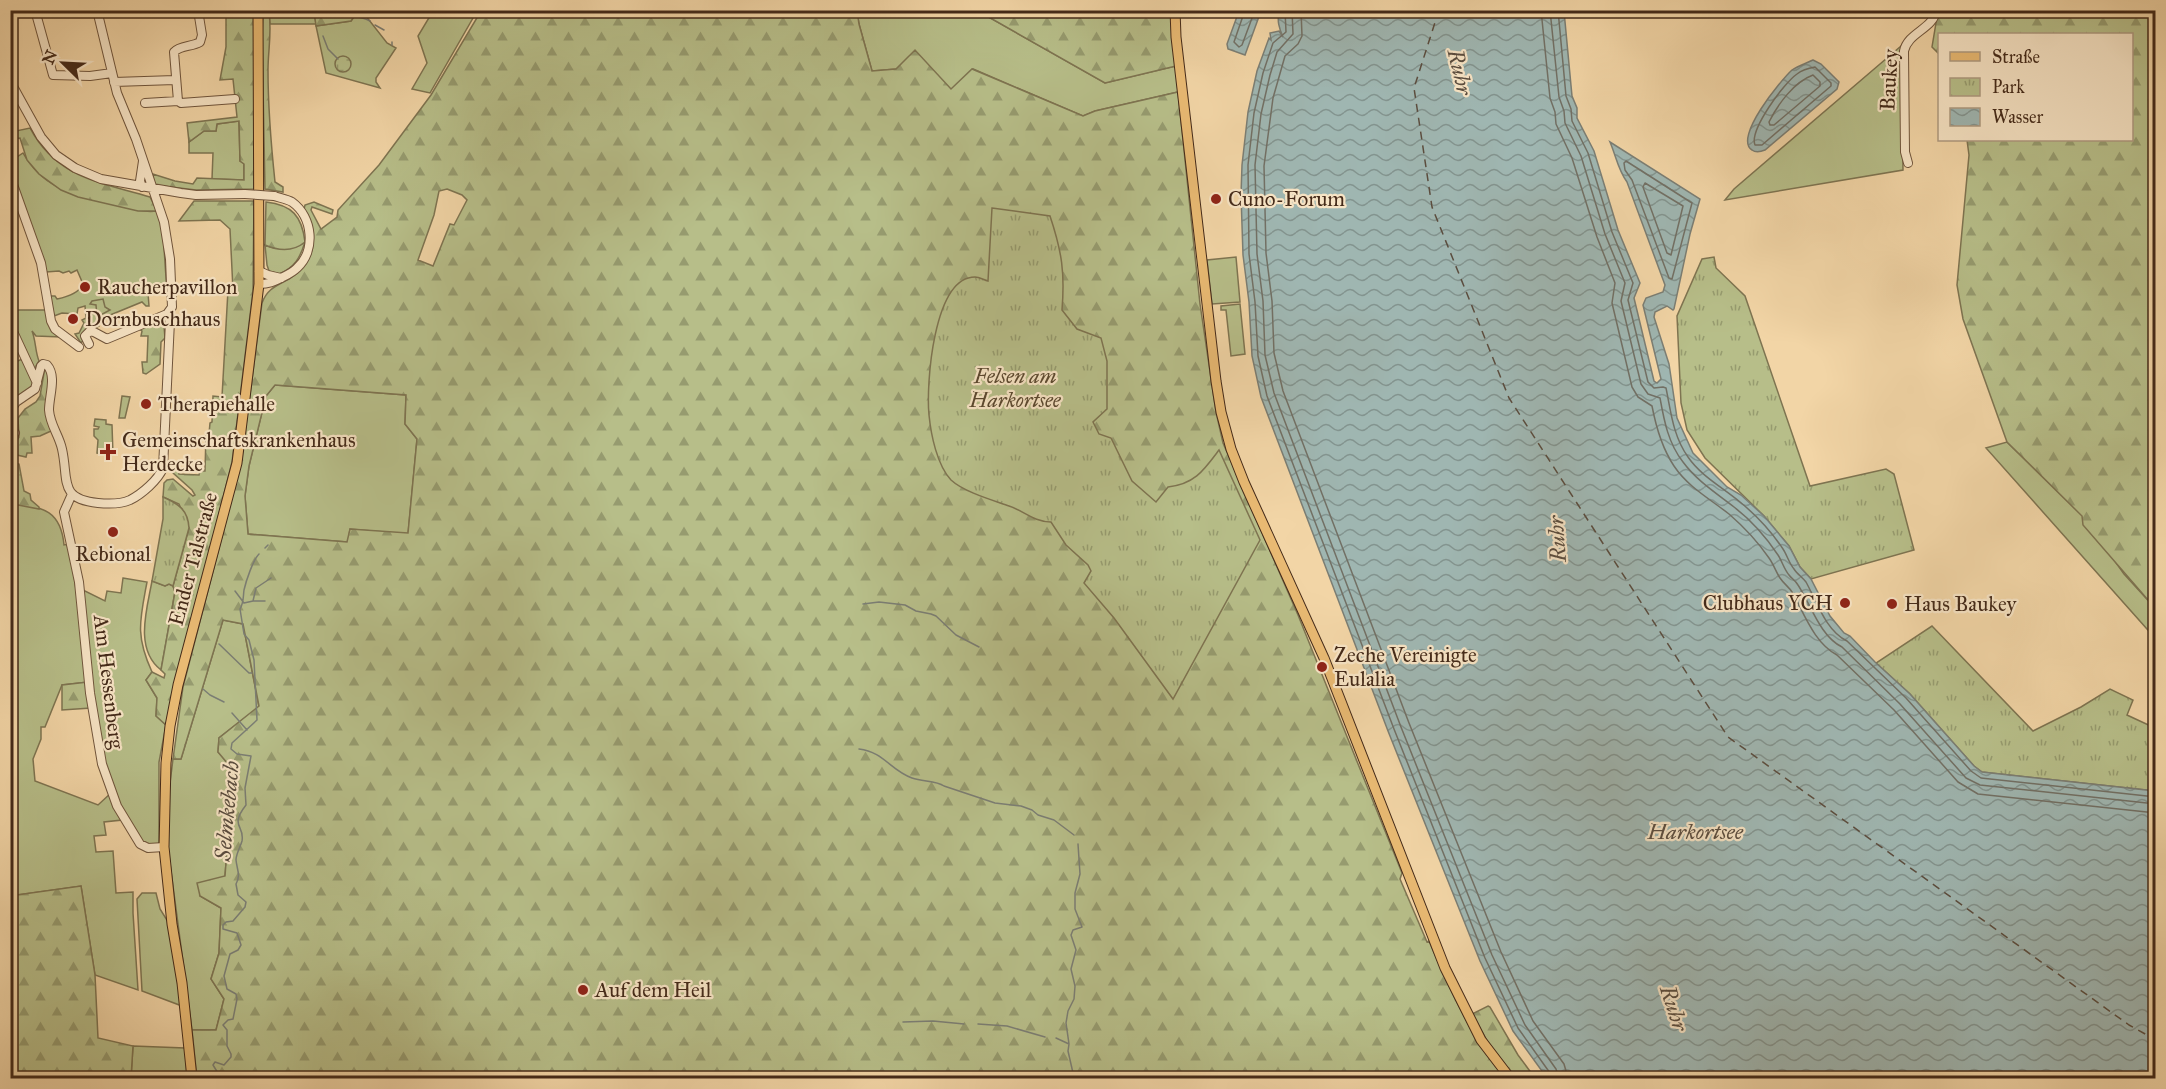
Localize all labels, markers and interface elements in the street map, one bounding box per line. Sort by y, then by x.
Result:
north arrow [33,33,93,93]
legend [1938,33,2133,141]
water label: Ruhr [1441,45,1479,99]
text: Straße [1992,46,2040,68]
text: N [38,47,61,67]
street label: Baukey [1874,47,1904,112]
text: Park [1992,76,2025,98]
text: Wasser [1992,106,2043,128]
place label: Cuno-Forum [1228,186,1345,212]
marker: Cuno-Forum [1209,192,1223,206]
place label: Raucherpavillon [97,274,237,300]
marker: Raucherpavillon [78,280,92,294]
place label: Dornbuschhaus [85,306,220,332]
marker: Dornbuschhaus [66,312,80,326]
park label: Felsen am Harkortsee [968,363,1062,413]
place label: Therapiehalle [158,391,275,417]
marker: Therapiehalle [139,397,153,411]
place label: Gemeinschaftskrankenhaus Herdecke [122,427,356,477]
marker: Gemeinschaftskrankenhaus Herdecke [99,443,117,461]
street label: Ender Talstraße [163,489,223,629]
water label: Ruhr [1542,513,1572,564]
marker: Rebional [106,525,120,539]
place label: Rebional [75,541,151,567]
place label: Clubhaus YCH [1703,590,1833,616]
place label: Haus Baukey [1904,591,2018,617]
marker: Clubhaus YCH [1838,596,1852,610]
marker: Haus Baukey [1885,597,1899,611]
street label: Am Hessenberg [88,612,130,751]
place label: Zeche Vereinigte Eulalia [1334,642,1477,692]
marker: Zeche Vereinigte Eulalia [1315,660,1329,674]
water label: Selmkebach [209,760,245,863]
water label: Harkortsee [1646,818,1744,845]
place label: Auf dem Heil [594,977,712,1003]
water label: Ruhr [1654,981,1695,1036]
marker: Auf dem Heil [576,983,590,997]

